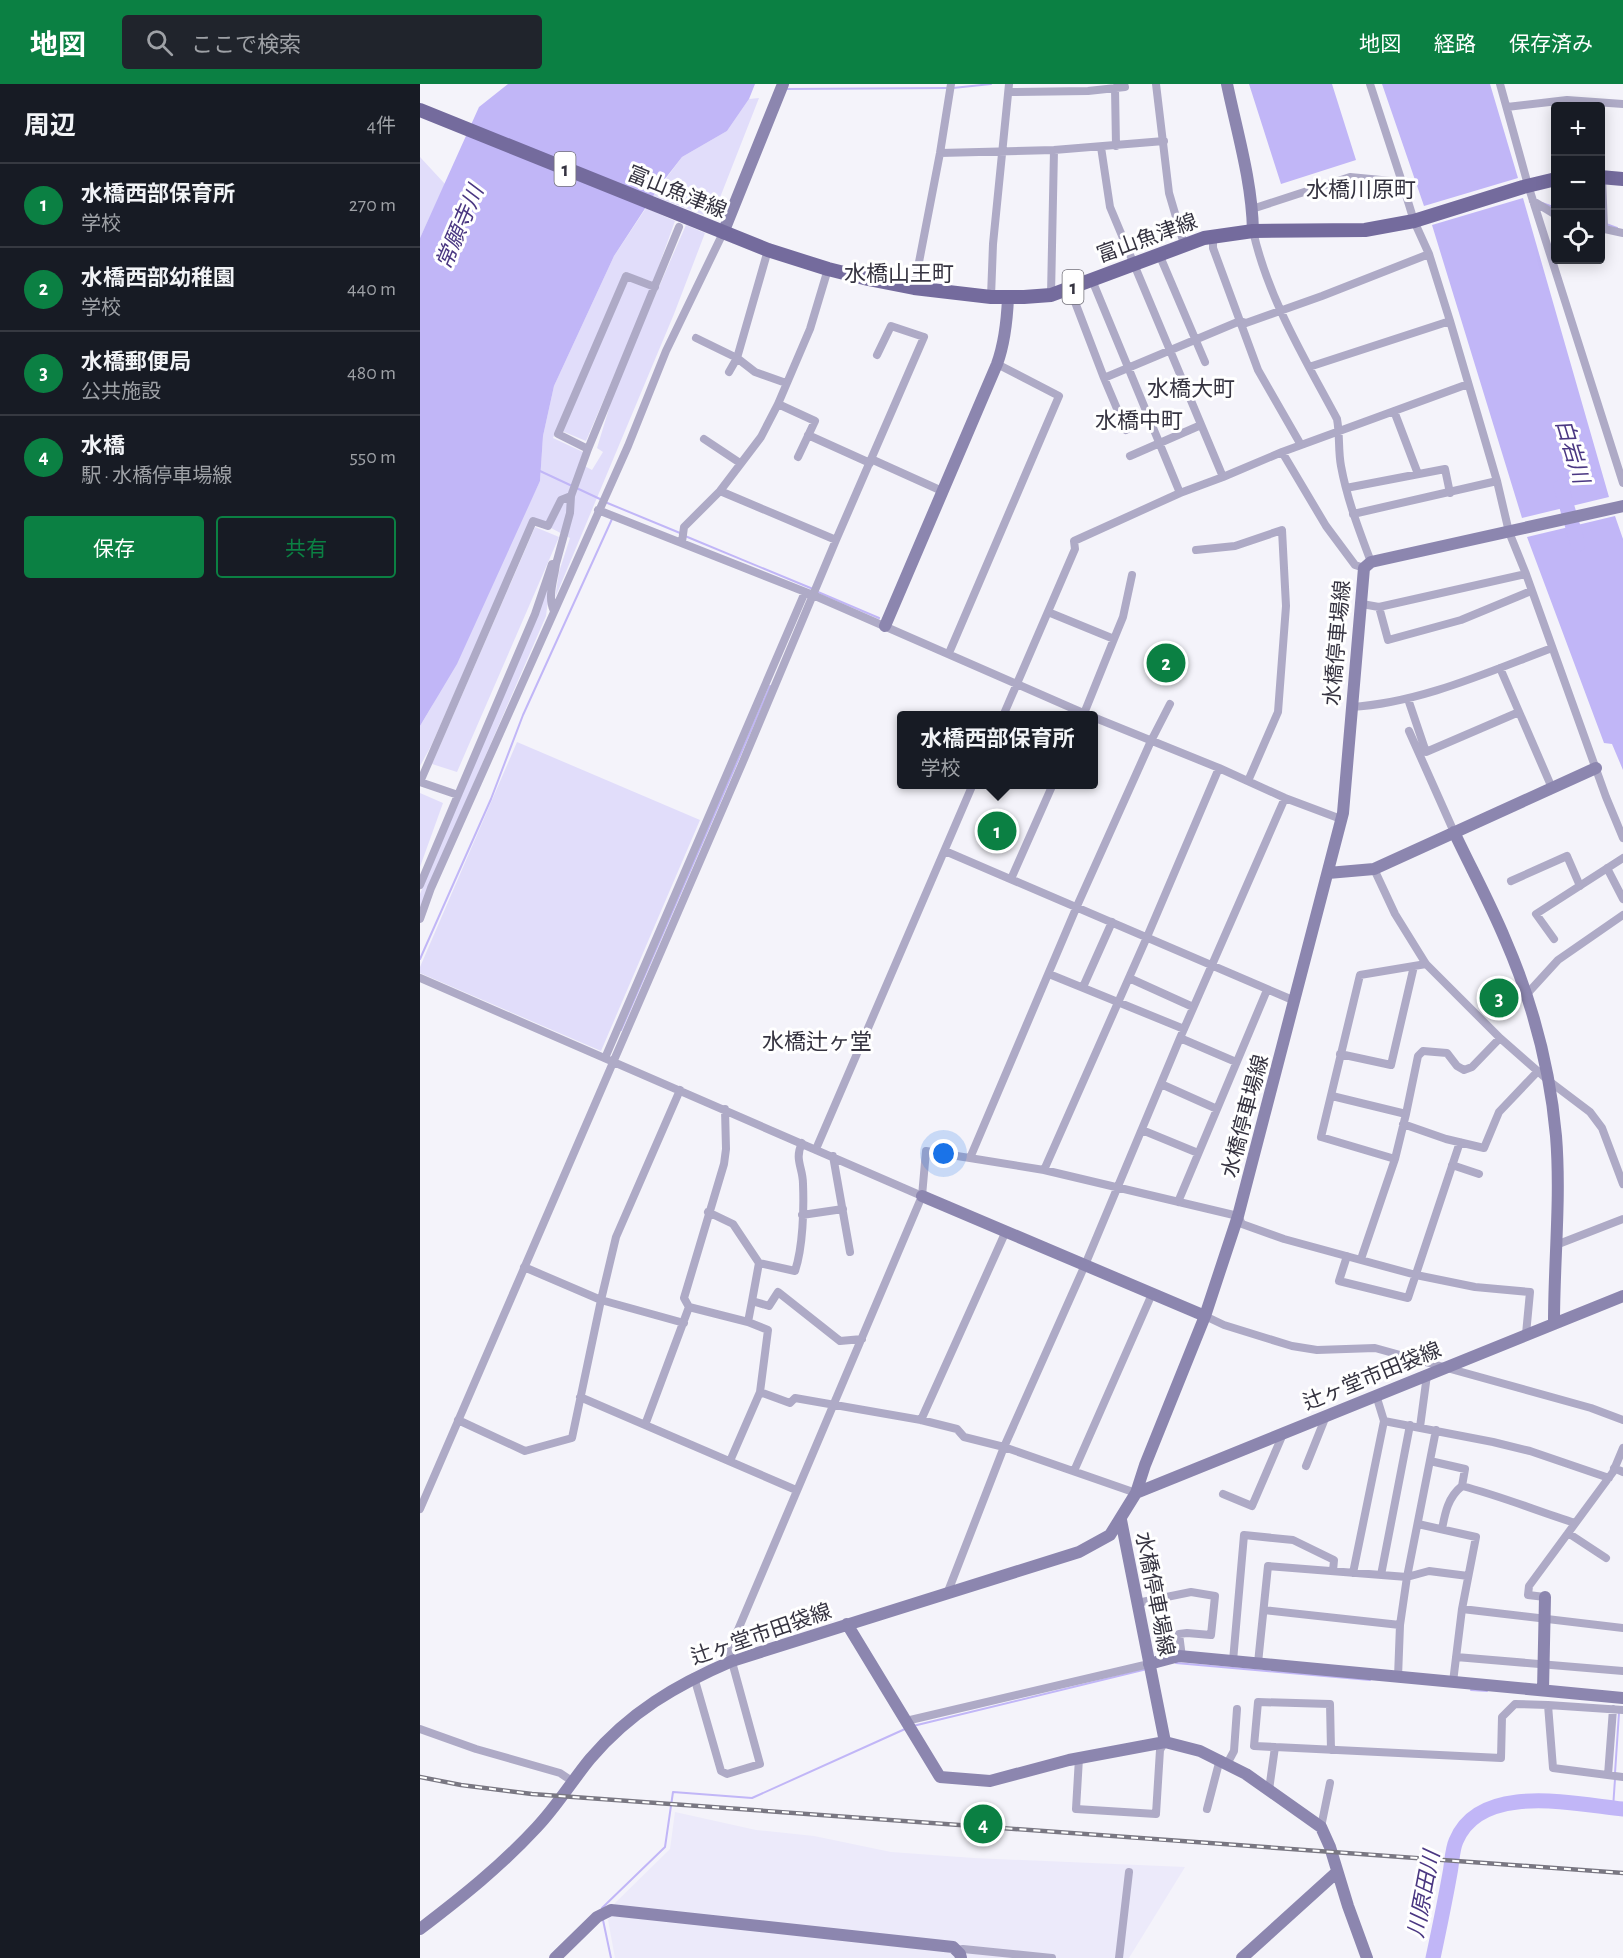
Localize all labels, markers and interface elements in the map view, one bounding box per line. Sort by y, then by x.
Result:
search box [122,15,542,69]
icon: search [143,26,176,59]
text: 地図 [30,32,86,60]
text: ここで検索 [191,34,301,56]
text: 地図 [1359,34,1401,55]
text: 経路 [1434,34,1476,55]
text: 保存済み [1509,34,1593,55]
map controls [1551,102,1605,264]
button: + [1551,102,1605,156]
text: 周辺 [24,113,76,139]
text: 4件 [366,116,396,136]
road number: 1 [554,152,576,186]
button: − [1551,156,1605,210]
street label: 富山魚津線 [624,162,730,222]
district label: 水橋川原町 [1306,178,1416,201]
water label: 常願寺川 [432,180,488,272]
text: 水橋西部保育所 [81,183,235,205]
text: 1 [40,195,47,215]
text: 270 m [349,195,396,215]
street label: 富山魚津線 [1094,210,1200,266]
button: locate [1551,210,1605,264]
text: 学校 [81,214,121,234]
district label: 水橋山王町 [844,262,954,285]
text: 水橋西部幼稚園 [81,267,235,289]
road number: 1 [1062,270,1084,304]
text: 2 [39,279,48,299]
text: 440 m [347,279,396,299]
text: 学校 [81,298,121,318]
text: 水橋郵便局 [81,351,191,373]
text: 3 [39,363,48,383]
text: 480 m [347,363,396,383]
district label: 水橋大町 [1147,377,1235,400]
text: 公共施設 [81,382,161,402]
district label: 水橋中町 [1095,409,1183,432]
water label: 白岩川 [1552,416,1594,488]
text: 水橋 [81,435,125,457]
text: 4 [38,447,49,467]
text: 550 m [349,447,396,467]
text: 駅 · 水橋停車場線 [81,466,232,486]
button: 保存 [24,516,204,578]
button: 共有 [216,516,396,578]
street label: 水橋停車場線 [1321,579,1353,707]
pin: 2 [1146,640,1186,686]
popup [897,711,1098,789]
text: 水橋西部保育所 [920,728,1075,750]
text: 学校 [920,759,960,779]
pin: 1 [978,808,1016,854]
pin: 3 [1480,976,1518,1020]
district label: 水橋辻ヶ堂 [762,1030,872,1053]
street label: 水橋停車場線 [1218,1052,1272,1180]
your location [929,1139,958,1168]
street label: 辻ヶ堂市田袋線 [1300,1338,1444,1414]
street label: 水橋停車場線 [1132,1530,1178,1658]
street label: 辻ヶ堂市田袋線 [688,1600,834,1668]
pin: 4 [964,1802,1002,1846]
water label: 川原田川 [1405,1847,1444,1939]

